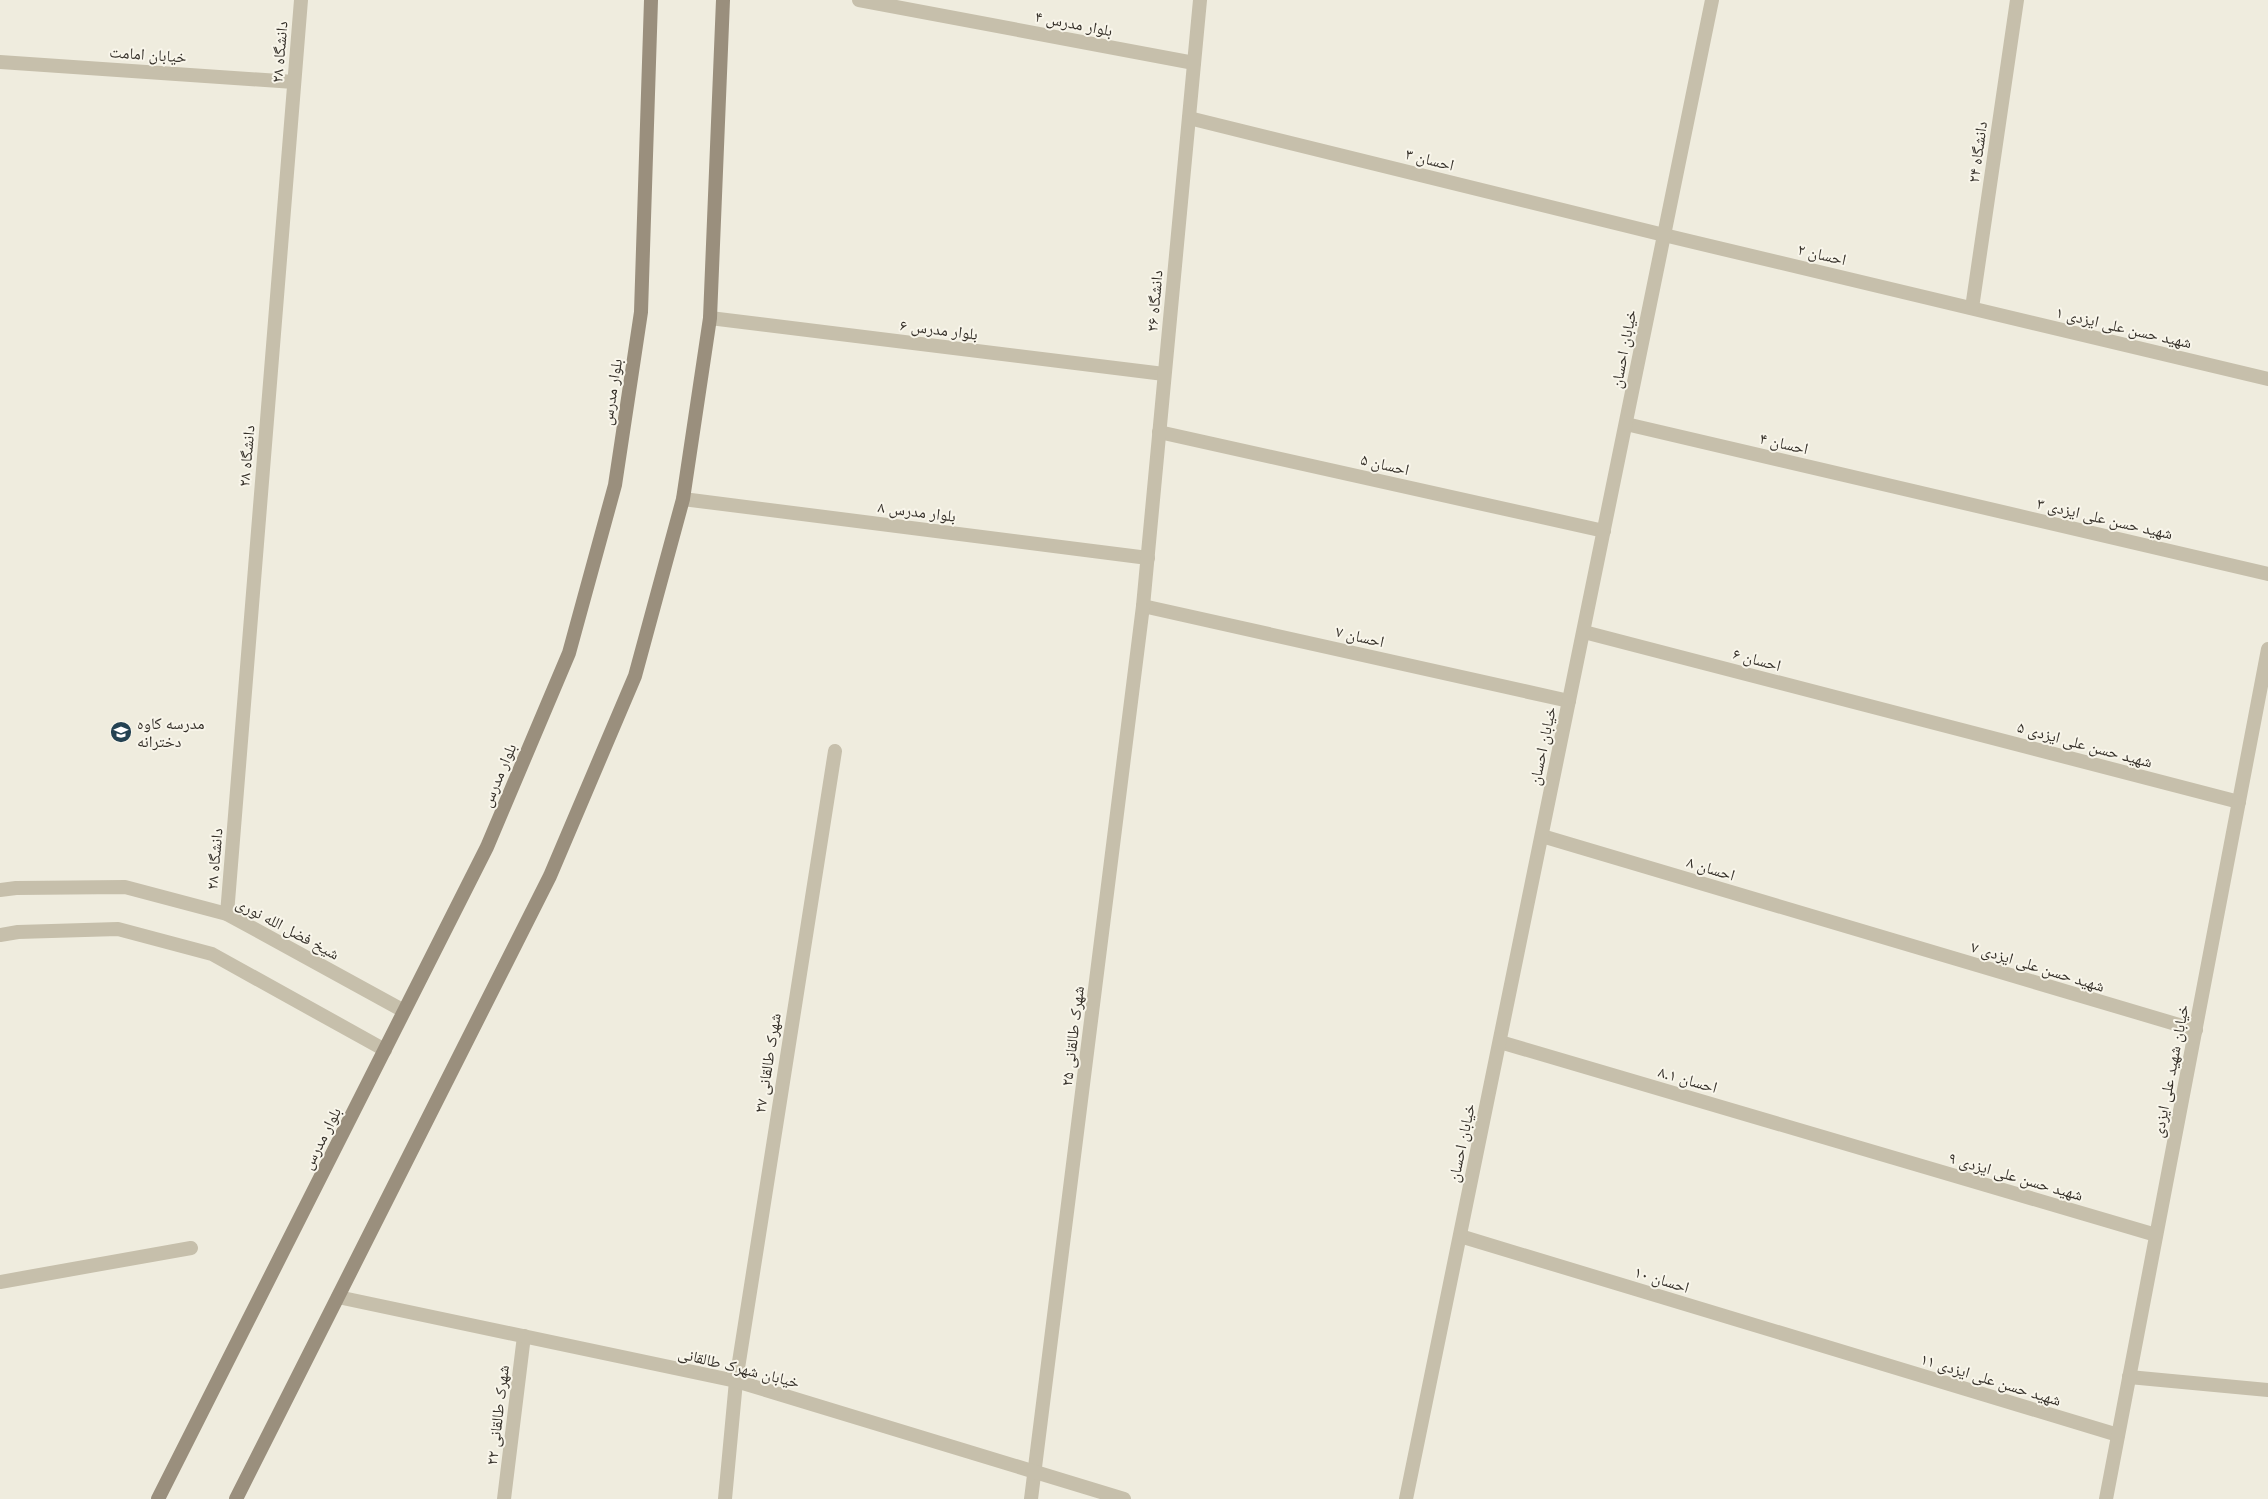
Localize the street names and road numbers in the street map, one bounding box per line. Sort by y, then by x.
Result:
street label: بلوار مدرس ۴ [1033,6,1114,41]
street label: دانشگاه ۲۸ [266,20,291,84]
street label: خیابان امامت [109,41,187,68]
street label: دانشگاه ۲۴ [1963,120,1990,184]
street label: احسان ۳ [1403,143,1456,176]
street label: احسان ۲ [1796,239,1848,270]
street label: دانشگاه ۲۶ [1141,269,1166,333]
street label: شهید حسن علی ایزدی ۱ [2054,302,2194,353]
street label: خیابان احسان [1606,308,1641,390]
street label: بلوار مدرس ۶ [899,314,979,345]
street label: بلوار مدرس [596,357,627,427]
street label: دانشگاه ۲۸ [233,424,258,488]
street label: احسان ۴ [1758,428,1810,459]
street label: احسان ۵ [1359,449,1411,480]
street label: شهید حسن علی ایزدی ۳ [2035,493,2175,544]
street label: بلوار مدرس ۸ [877,496,957,527]
street label: احسان ۷ [1334,621,1386,652]
street label: احسان ۶ [1730,643,1783,676]
street label: خیابان احسان [1524,705,1561,787]
street label: شهید حسن علی ایزدی ۵ [2015,716,2155,773]
street label: بلوار مدرس [476,740,521,810]
street label: دانشگاه ۲۸ [201,827,226,891]
street label: احسان ۸ [1684,851,1738,886]
street label: شیخ فضل الله نوری [232,892,343,965]
street label: شهید حسن علی ایزدی ۷ [1968,936,2107,997]
street label: شهرک طالقانی ۲۵ [1056,985,1089,1087]
street label: خیابان شهید علی ایزدی [2147,1003,2194,1140]
street label: شهرک طالقانی ۲۷ [749,1012,786,1115]
street label: احسان ۸.۱ [1656,1061,1720,1098]
street label: خیابان احسان [1443,1102,1480,1184]
street label: بلوار مدرس [297,1104,346,1173]
street label: شهید حسن علی ایزدی ۹ [1946,1147,2086,1206]
street label: احسان ۱۰ [1632,1261,1692,1298]
street label: خیابان شهرک طالقانی [676,1342,802,1393]
street label: شهید حسن علی ایزدی ۱۱ [1918,1348,2064,1411]
street label: شهرک طالقانی ۲۲ [481,1364,514,1466]

